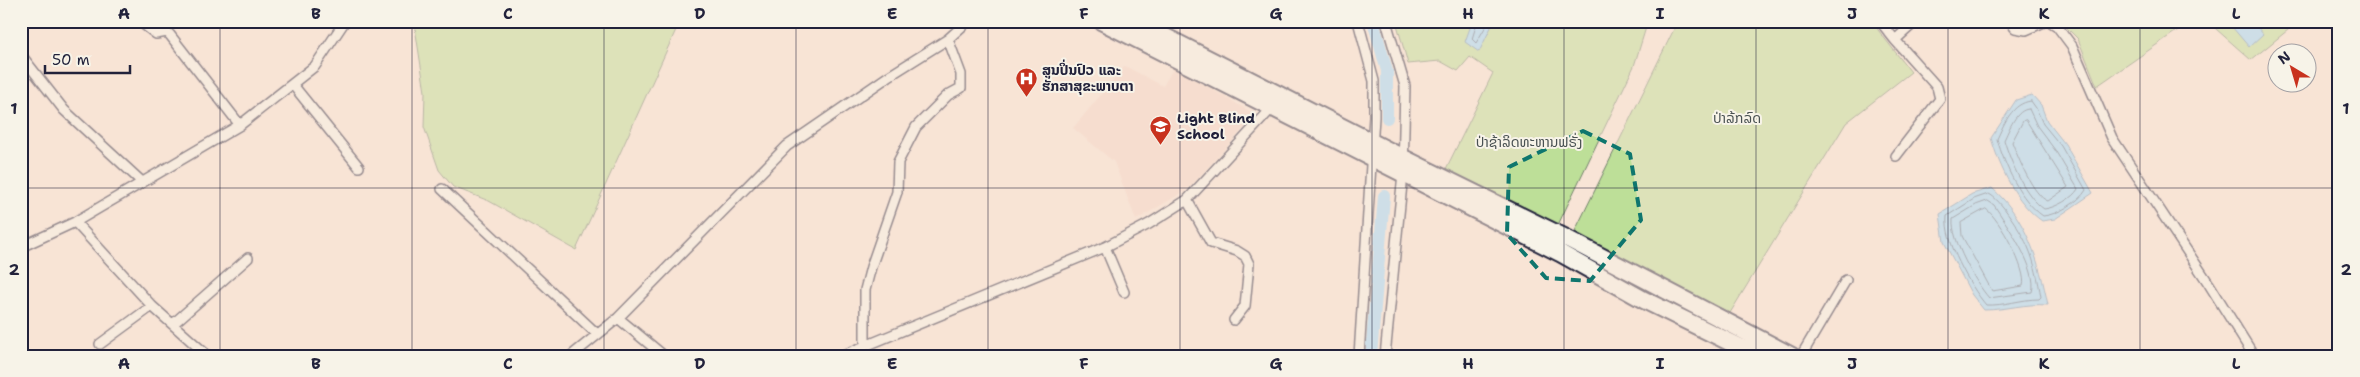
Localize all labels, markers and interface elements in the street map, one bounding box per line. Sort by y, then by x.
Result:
text: A [118,3,130,24]
text: B [311,3,321,24]
text: C [503,3,513,24]
text: D [694,3,706,24]
text: E [887,3,897,24]
text: F [1079,3,1089,24]
text: G [1270,3,1283,24]
text: H [1462,3,1474,24]
text: I [1656,3,1665,24]
text: J [1847,3,1857,24]
text: K [2039,3,2050,24]
text: L [2232,3,2241,24]
scale bar [45,42,130,74]
north arrow [2268,42,2318,92]
text: N [2274,47,2294,68]
text: 50 m [52,50,90,70]
place label: ສູນປິ່ນປົວ ແລະ ຮັກສາສຸຂະພາບຕາ [1042,59,1133,95]
hospital icon: ສູນປິ່ນປົວ ແລະ ຮັກສາສຸຂະພາບຕາ [1014,66,1038,97]
text: 1 [10,98,18,119]
text: 1 [2342,98,2350,119]
place label: Light Blind School [1177,109,1256,143]
park label: ປ່າລ້ກລົດ [1713,109,1761,127]
school or university icon: Light Blind School [1149,114,1173,145]
park label: ປ່າຊ້າລິດທະຫານຟຣັ່ງ [1476,132,1582,151]
text: 2 [8,259,20,280]
text: 2 [2340,259,2352,280]
text: A [118,353,130,374]
text: B [311,353,321,374]
text: C [503,353,513,374]
text: D [694,353,706,374]
text: E [887,353,897,374]
text: F [1079,353,1089,374]
text: G [1270,353,1283,374]
text: H [1462,353,1474,374]
text: I [1656,353,1665,374]
text: J [1847,353,1857,374]
text: K [2039,353,2050,374]
text: L [2232,353,2241,374]

